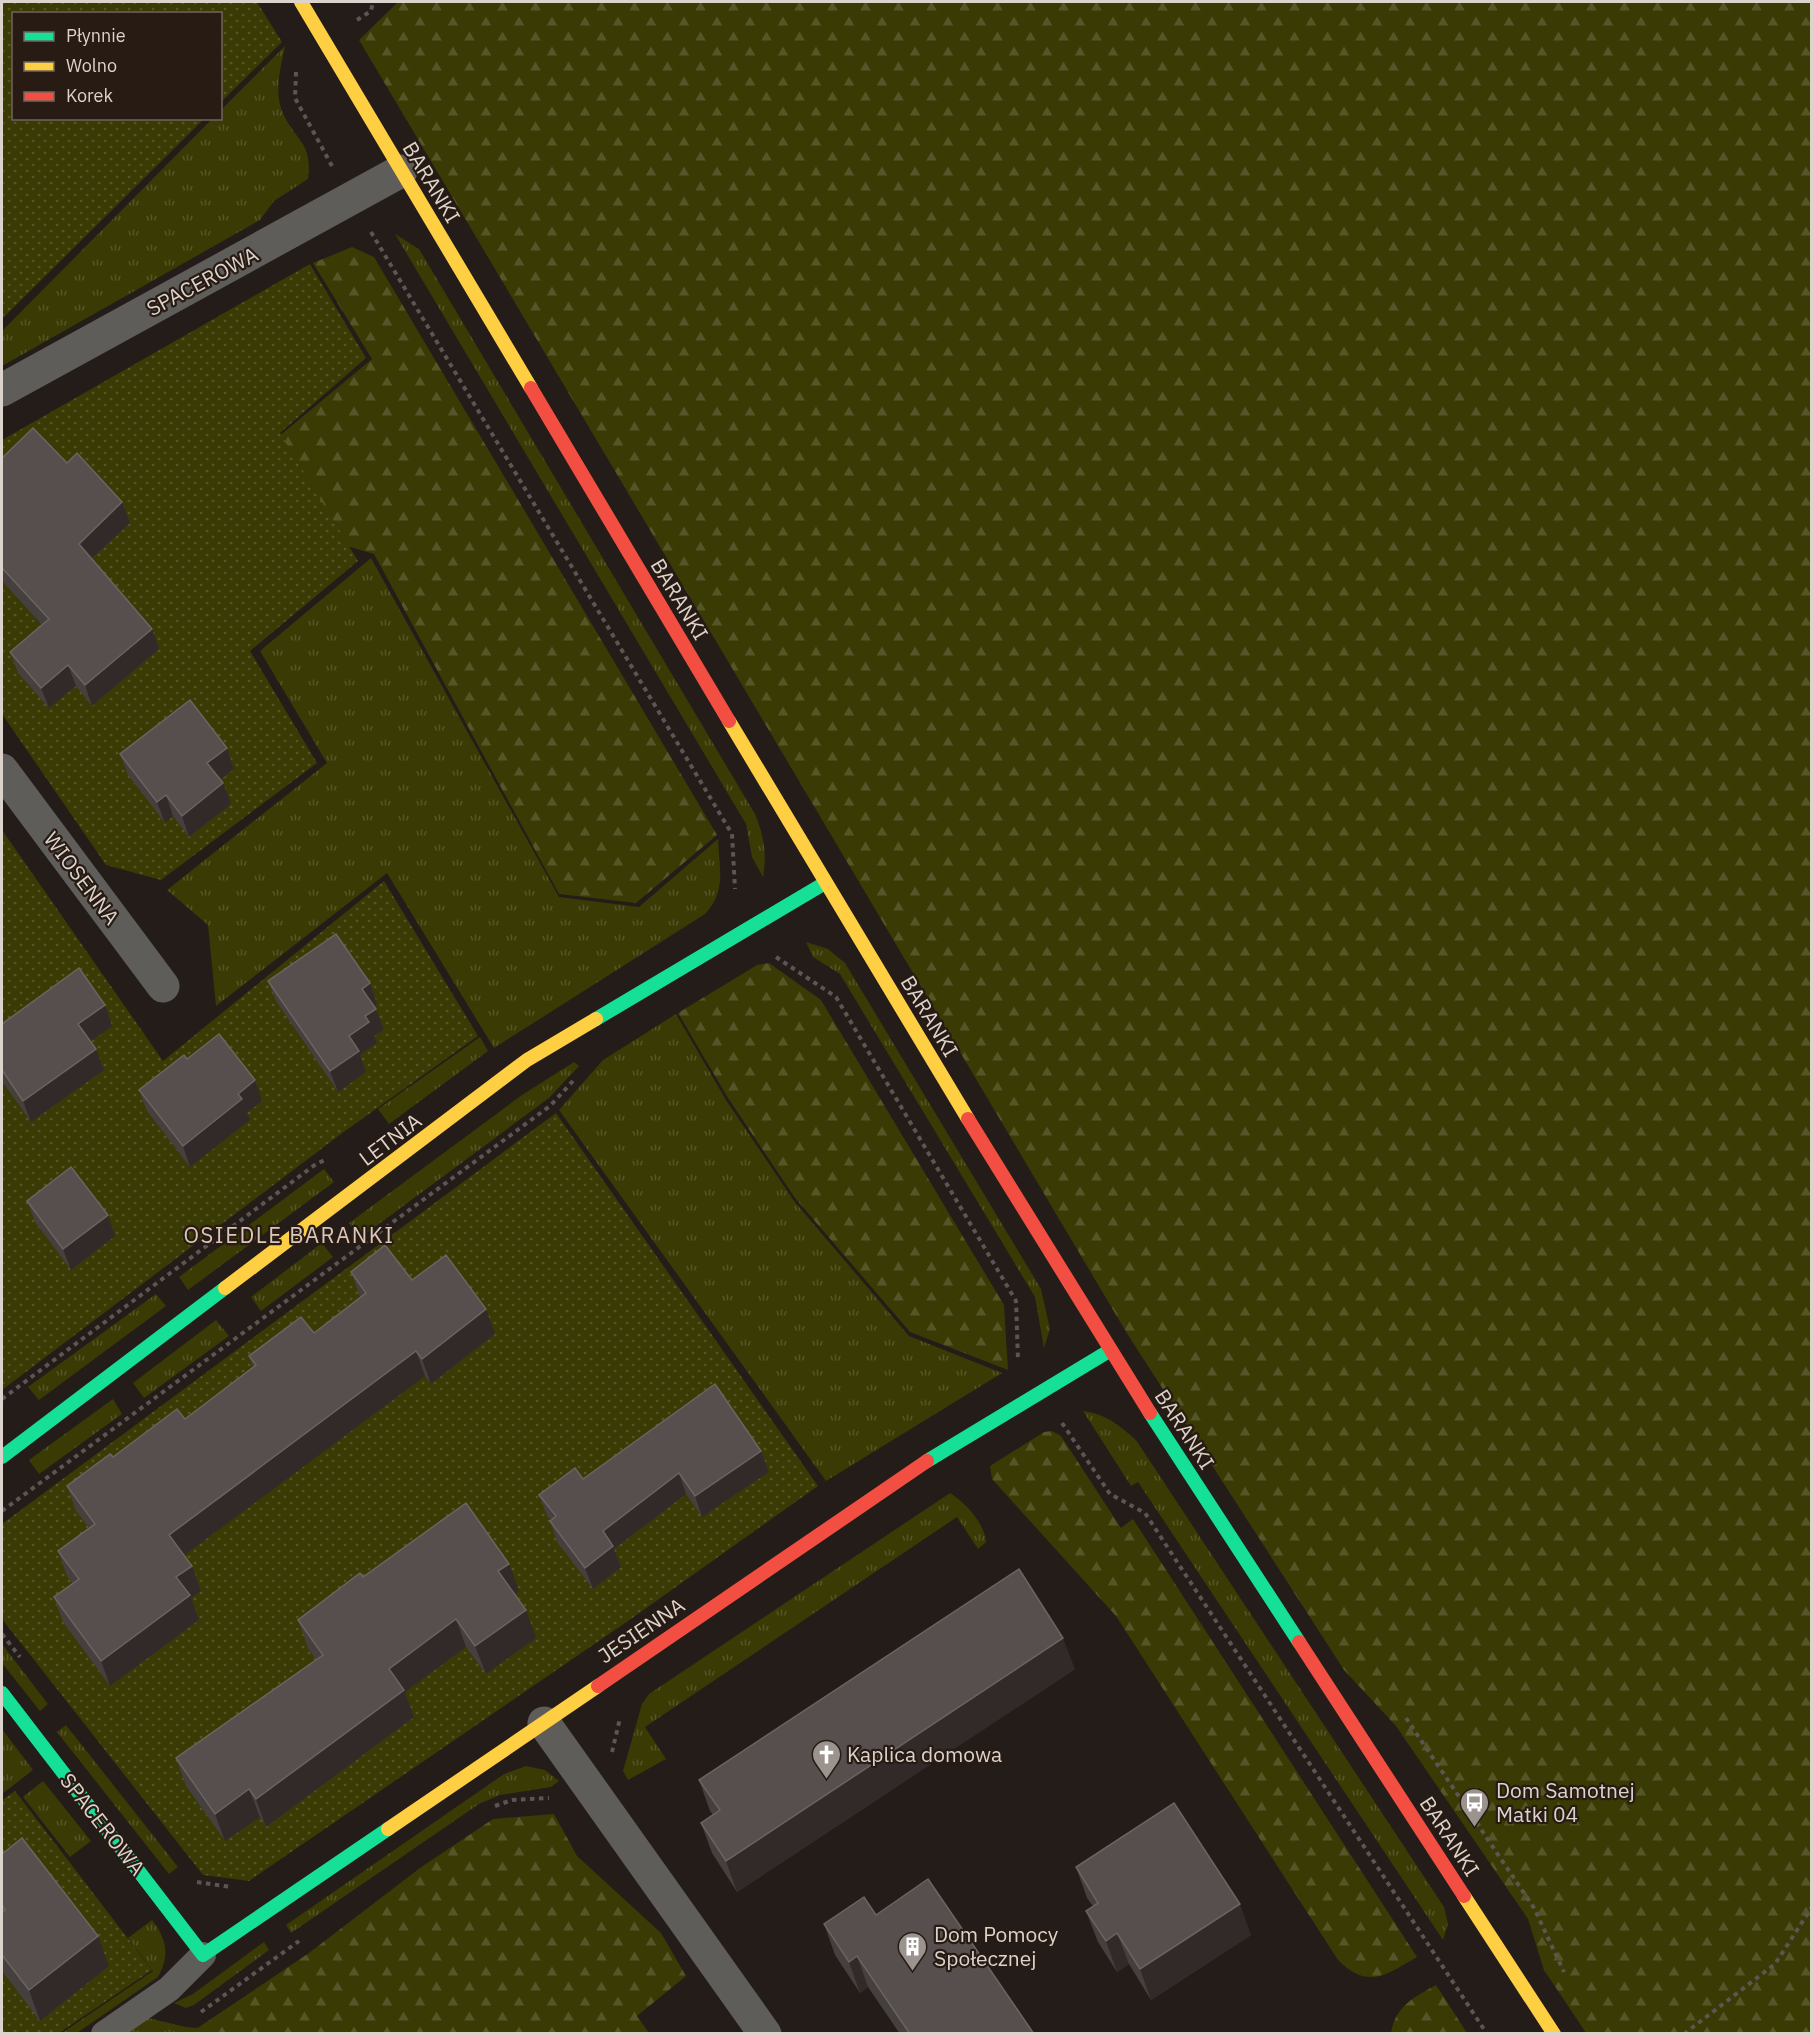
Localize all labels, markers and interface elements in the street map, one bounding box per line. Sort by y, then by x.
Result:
legend [12,12,222,120]
text: Płynnie [66,24,126,47]
text: Wolno [66,54,117,77]
text: Korek [66,84,113,107]
street label: BARANKI [397,136,467,228]
street label: SPACEROWA [141,240,263,322]
street label: BARANKI [645,553,715,645]
street label: WIOSENNA [38,826,126,930]
street label: BARANKI [895,970,965,1062]
street label: LETNIA [353,1106,427,1172]
district label: OSIEDLE BARANKI [183,1220,395,1249]
street label: BARANKI [1149,1383,1221,1475]
street label: JESIENNA [592,1591,690,1669]
church icon: Kaplica domowa [810,1738,842,1780]
place label: Kaplica domowa [847,1740,1002,1768]
street label: SPACEROWA [54,1767,152,1881]
place label: Dom Samotnej Matki 04 [1496,1776,1635,1828]
bus stop icon: Dom Samotnej Matki 04 [1459,1786,1491,1828]
street label: BARANKI [1414,1790,1486,1882]
place label: Dom Pomocy Społecznej [934,1920,1059,1972]
building icon: Dom Pomocy Społecznej [897,1930,929,1972]

